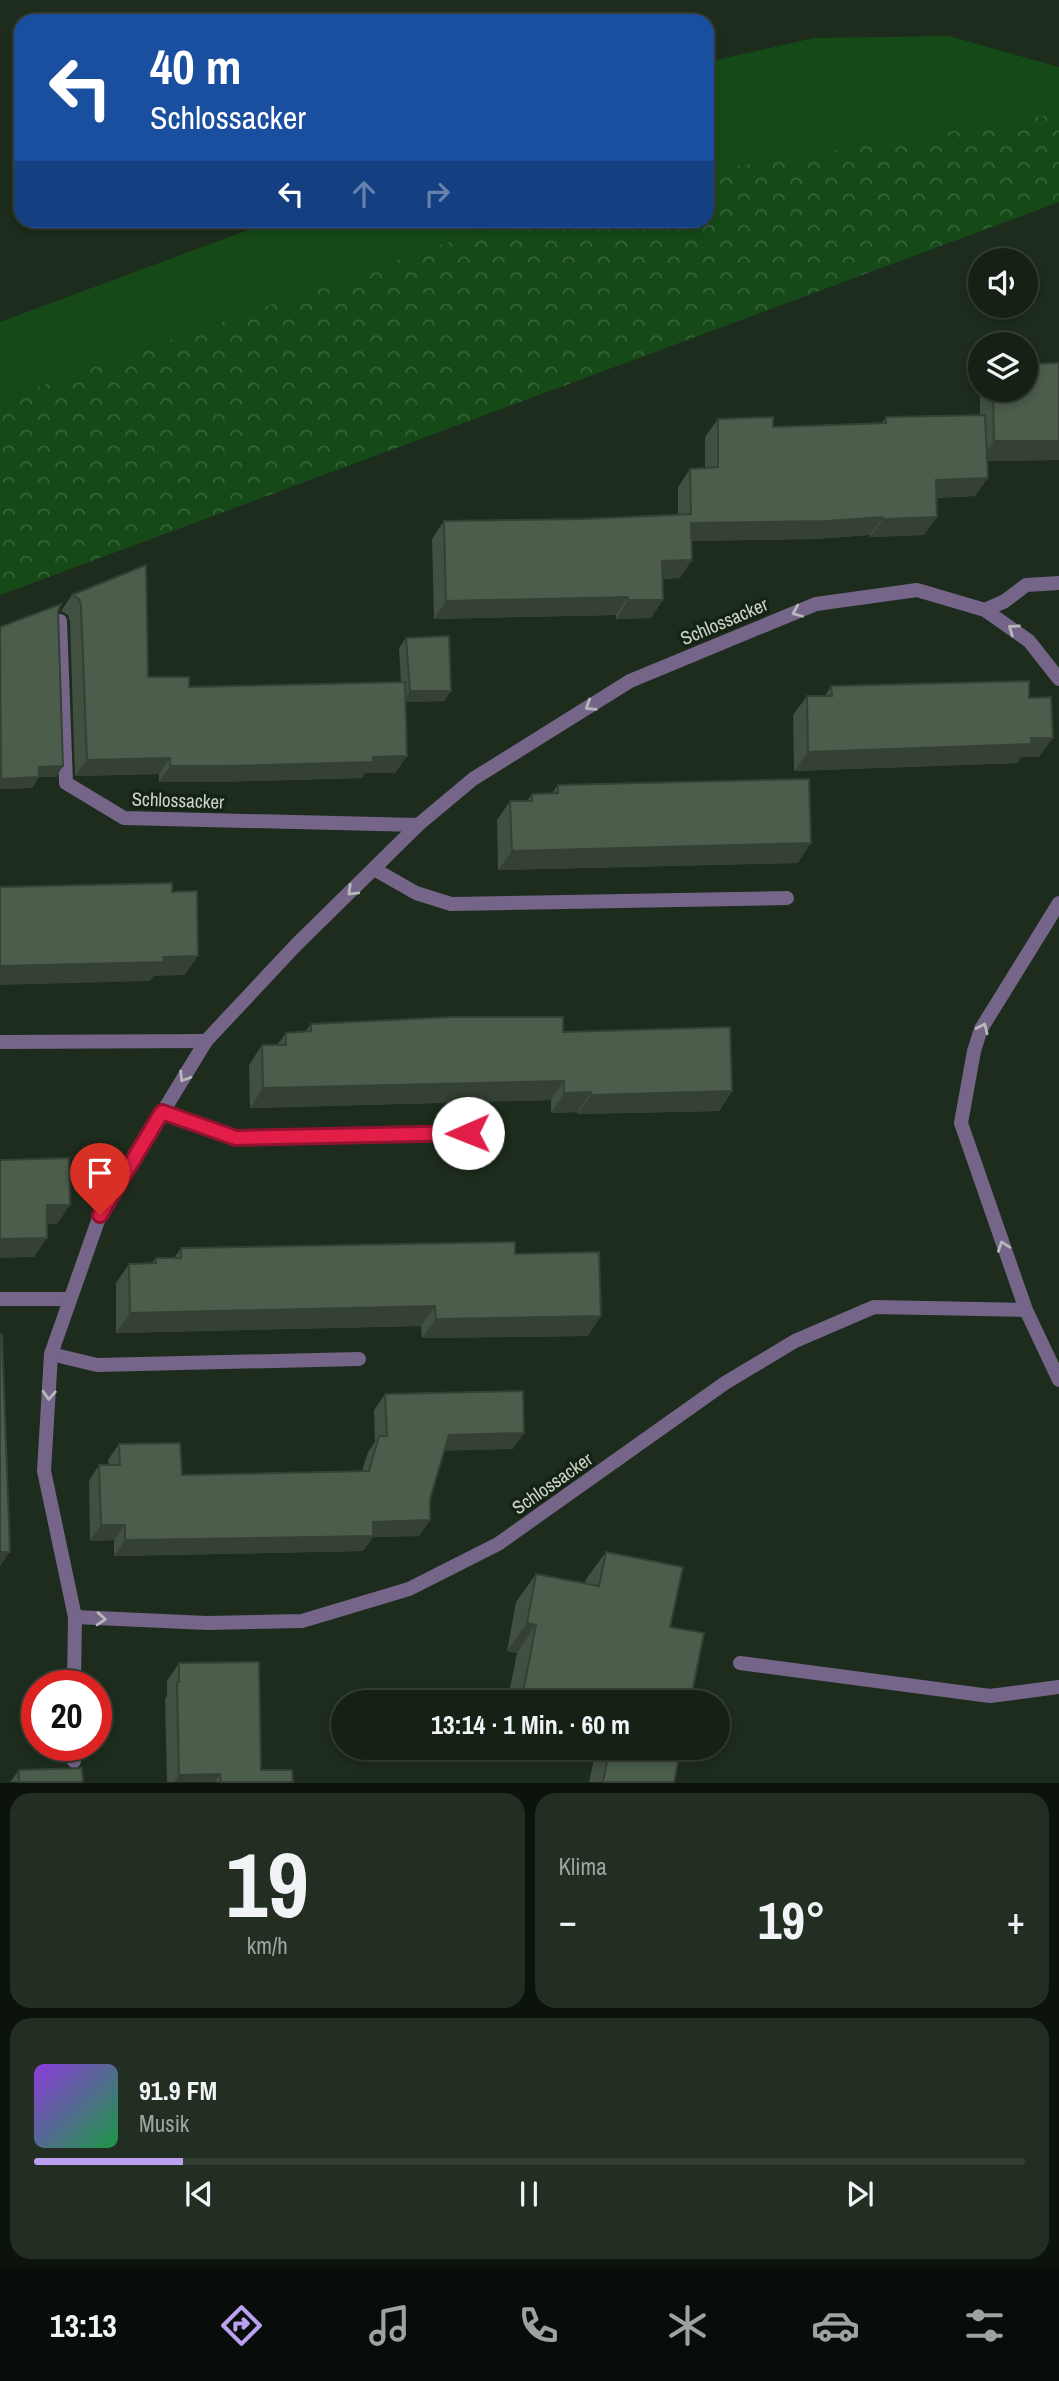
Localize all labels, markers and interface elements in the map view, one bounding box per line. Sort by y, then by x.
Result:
text: 40 m [150,33,242,99]
icon: left [35,42,126,133]
text: Schlossacker [150,96,306,139]
icon: left [272,175,310,213]
icon: ahead [345,175,383,213]
icon: right [418,175,456,213]
map controls [968,248,1038,402]
button: sound [968,248,1038,318]
button: layers [968,332,1038,402]
street label: Schlossacker [676,591,772,651]
one-way arrow [792,603,804,617]
one-way arrow [1008,625,1021,637]
one-way arrow [585,697,598,710]
street label: Schlossacker [131,785,226,815]
one-way arrow [348,882,361,895]
one-way arrow [975,1023,989,1035]
one-way arrow [179,1069,192,1082]
position arrow [431,1096,505,1170]
pin [70,1143,130,1215]
icon: arrive [81,1154,119,1192]
one-way arrow [997,1240,1011,1252]
one-way arrow [41,1390,56,1401]
street label: Schlossacker [507,1445,598,1520]
one-way arrow [96,1611,107,1626]
speed limit sign: 20 [21,1670,112,1761]
text: 13:14 · 1 Min. · 60 m [431,1707,630,1742]
text: 19 [226,1823,309,1945]
text: Klima [559,1851,607,1882]
text: 19° [758,1885,826,1955]
text: − [559,1895,577,1946]
text: + [1007,1895,1025,1946]
text: km/h [247,1930,288,1961]
text: 91.9 FM [139,2073,217,2108]
text: Musik [139,2108,189,2139]
icon: previous [180,2175,218,2213]
icon: pause [510,2175,548,2213]
icon: next [841,2175,879,2213]
icon: directions [217,2301,266,2350]
icon: music [365,2301,414,2350]
icon: phone [514,2301,563,2350]
icon: climate [663,2301,712,2350]
icon: car [811,2301,860,2350]
icon: filters [960,2301,1009,2350]
text: 13:13 [50,2304,117,2347]

